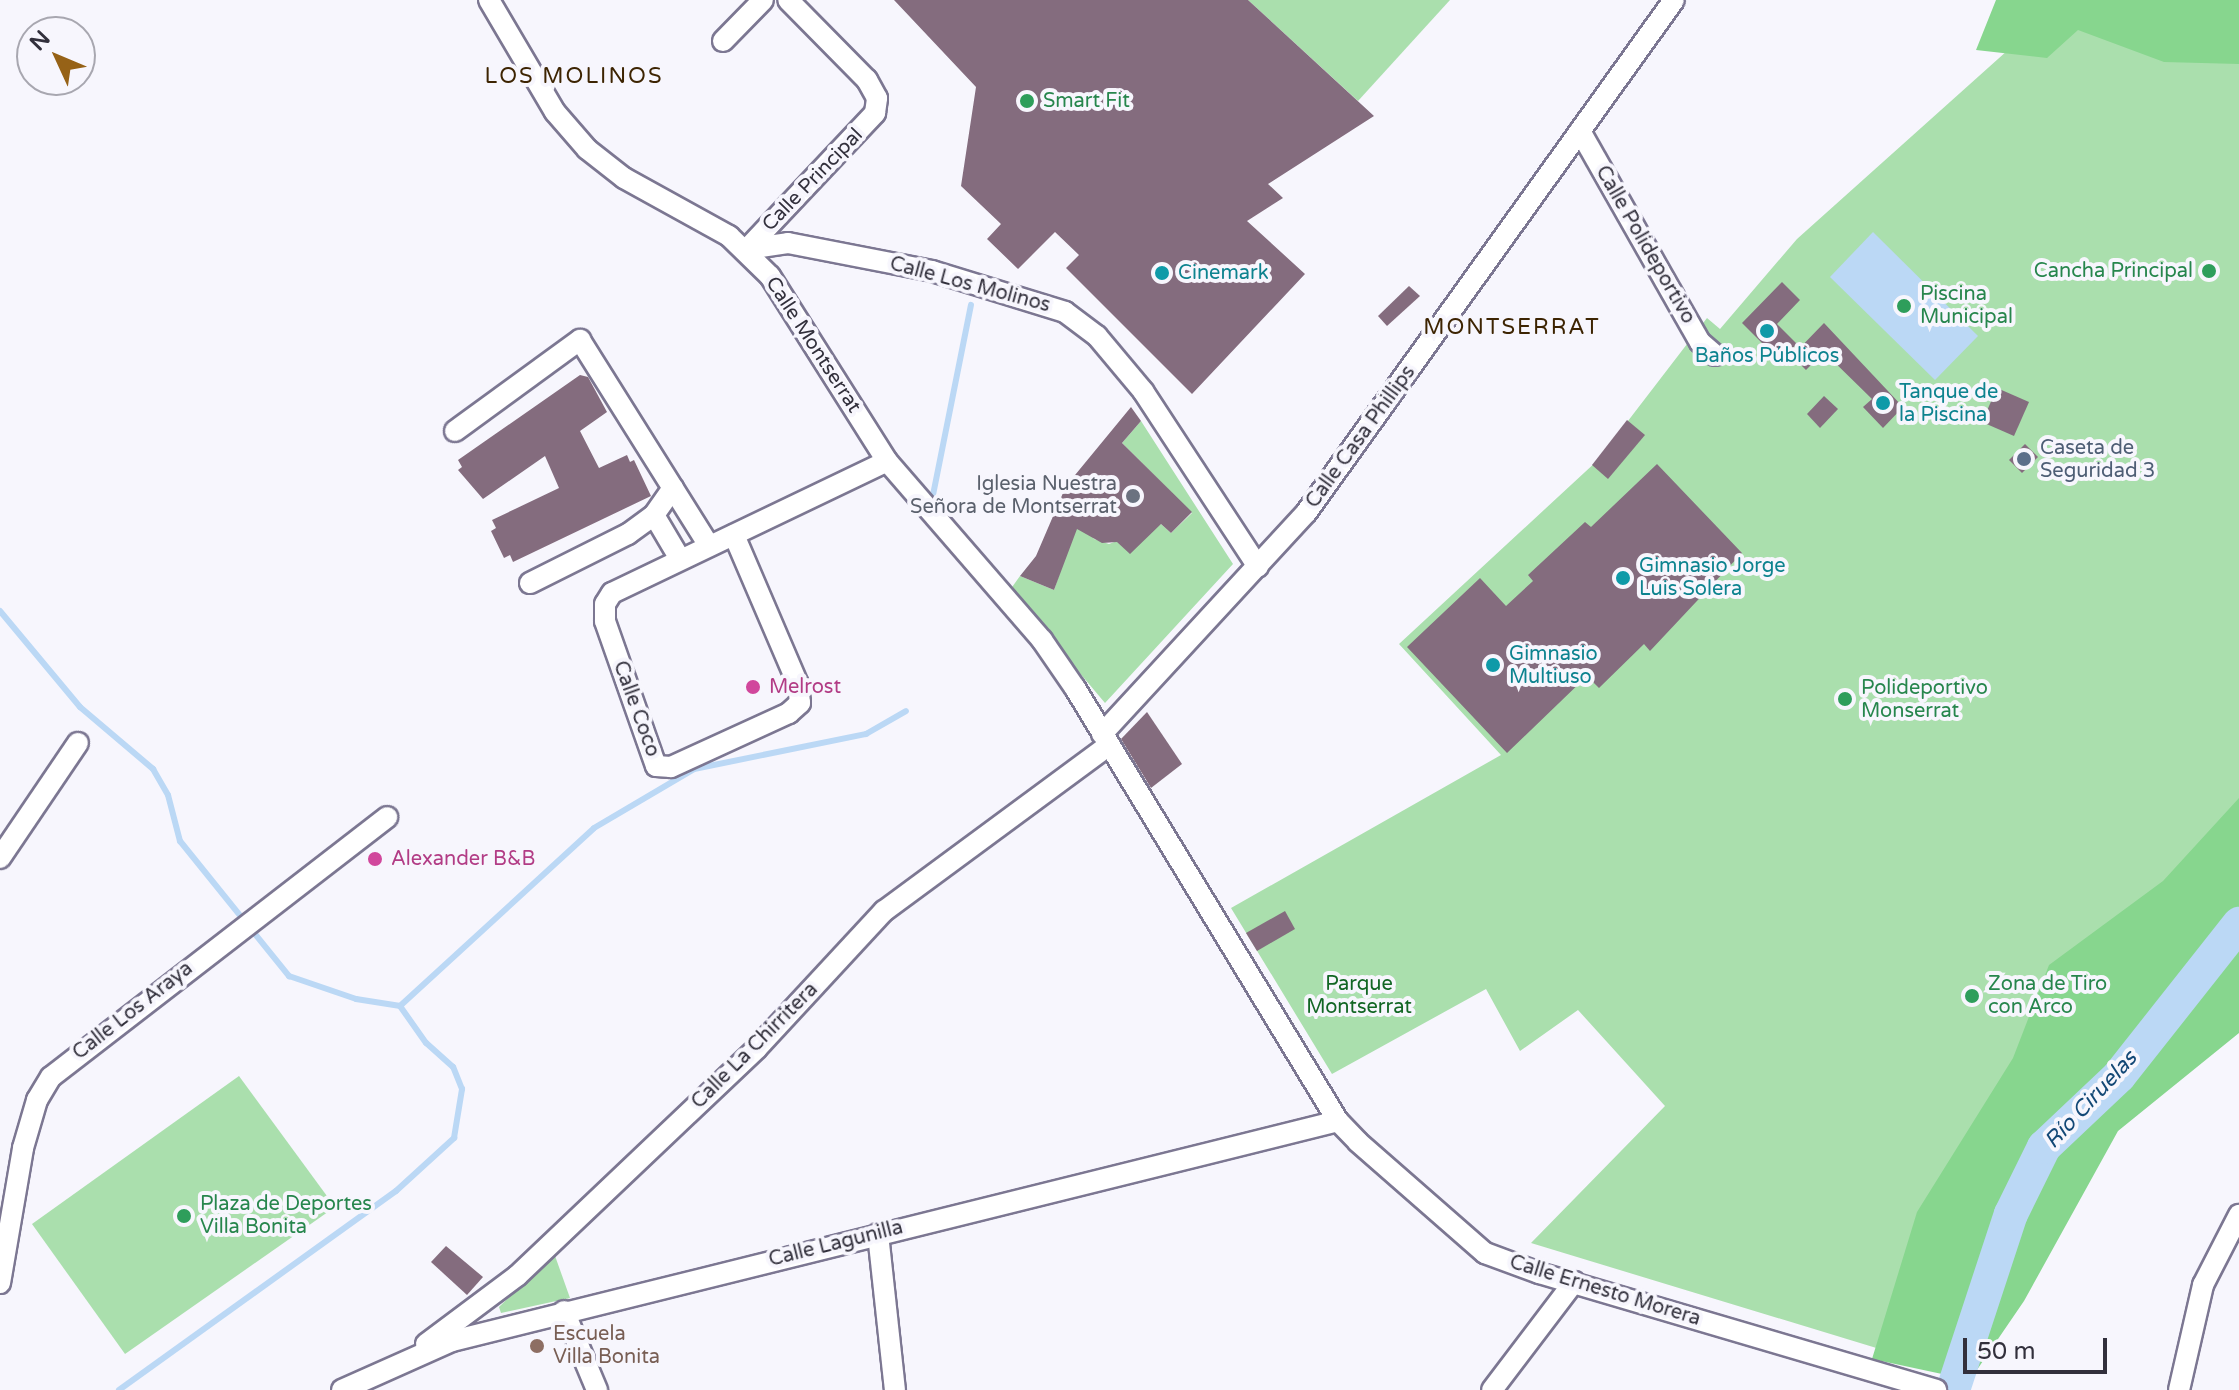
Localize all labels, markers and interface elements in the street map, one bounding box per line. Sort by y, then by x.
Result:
north arrow [16,16,96,96]
text: N [25,25,56,56]
district label: LOS MOLINOS [485,64,663,90]
place label: Smart Fit [1043,89,1130,113]
marker: Smart Fit [1018,92,1036,110]
street label: Calle Principal [758,123,868,237]
street label: Calle Polideportivo [1590,162,1700,328]
street label: Calle Los Molinos [887,252,1053,318]
place label: Cancha Principal [2034,259,2193,283]
place label: Cinemark [1178,261,1269,285]
marker: Cancha Principal [2200,262,2218,280]
marker: Cinemark [1153,264,1171,282]
street label: Calle Montserrat [760,273,866,417]
place label: Piscina Municipal [1920,282,2013,329]
marker: Piscina Municipal [1895,297,1913,315]
district label: MONTSERRAT [1423,315,1601,341]
marker: Baños Públicos [1758,322,1776,340]
place label: Baños Públicos [1695,344,1839,368]
street label: Calle Casa Phillips [1301,361,1421,513]
place label: Tanque de la Piscina [1899,380,1998,427]
marker: Tanque de la Piscina [1874,394,1892,412]
place label: Caseta de Seguridad 3 [2040,436,2155,483]
marker: Caseta de Seguridad 3 [2015,450,2033,468]
place label: Iglesia Nuestra Señora de Montserrat [910,472,1117,519]
marker: Iglesia Nuestra Señora de Montserrat [1124,487,1142,505]
place label: Gimnasio Jorge Luis Solera [1639,554,1786,601]
marker: Gimnasio Jorge Luis Solera [1614,569,1632,587]
place label: Gimnasio Multiuso [1509,642,1598,689]
marker: Gimnasio Multiuso [1484,656,1502,674]
street label: Calle Coco [608,658,664,760]
place label: Melrost [769,675,841,699]
place label: Polideportivo Monserrat [1861,676,1988,723]
marker: Melrost [744,678,762,696]
marker: Polideportivo Monserrat [1836,690,1854,708]
place label: Alexander B&B [391,847,535,871]
marker: Alexander B&B [366,850,384,868]
street label: Calle Los Araya [68,957,198,1065]
place label: Zona de Tiro con Arco [1988,972,2107,1019]
park label: Parque Montserrat [1306,973,1412,1020]
street label: Calle La Chirritera [687,978,823,1114]
marker: Zona de Tiro con Arco [1963,987,1981,1005]
water label: Río Ciruelas [2039,1046,2143,1154]
place label: Plaza de Deportes Villa Bonita [200,1192,372,1239]
marker: Plaza de Deportes Villa Bonita [175,1207,193,1225]
street label: Calle Lagunilla [766,1216,906,1272]
street label: Calle Ernesto Morera [1507,1250,1703,1332]
place label: Escuela Villa Bonita [553,1322,660,1369]
scale bar [1967,1322,2111,1372]
marker: Escuela Villa Bonita [528,1337,546,1355]
text: 50 m [1977,1337,2035,1366]

